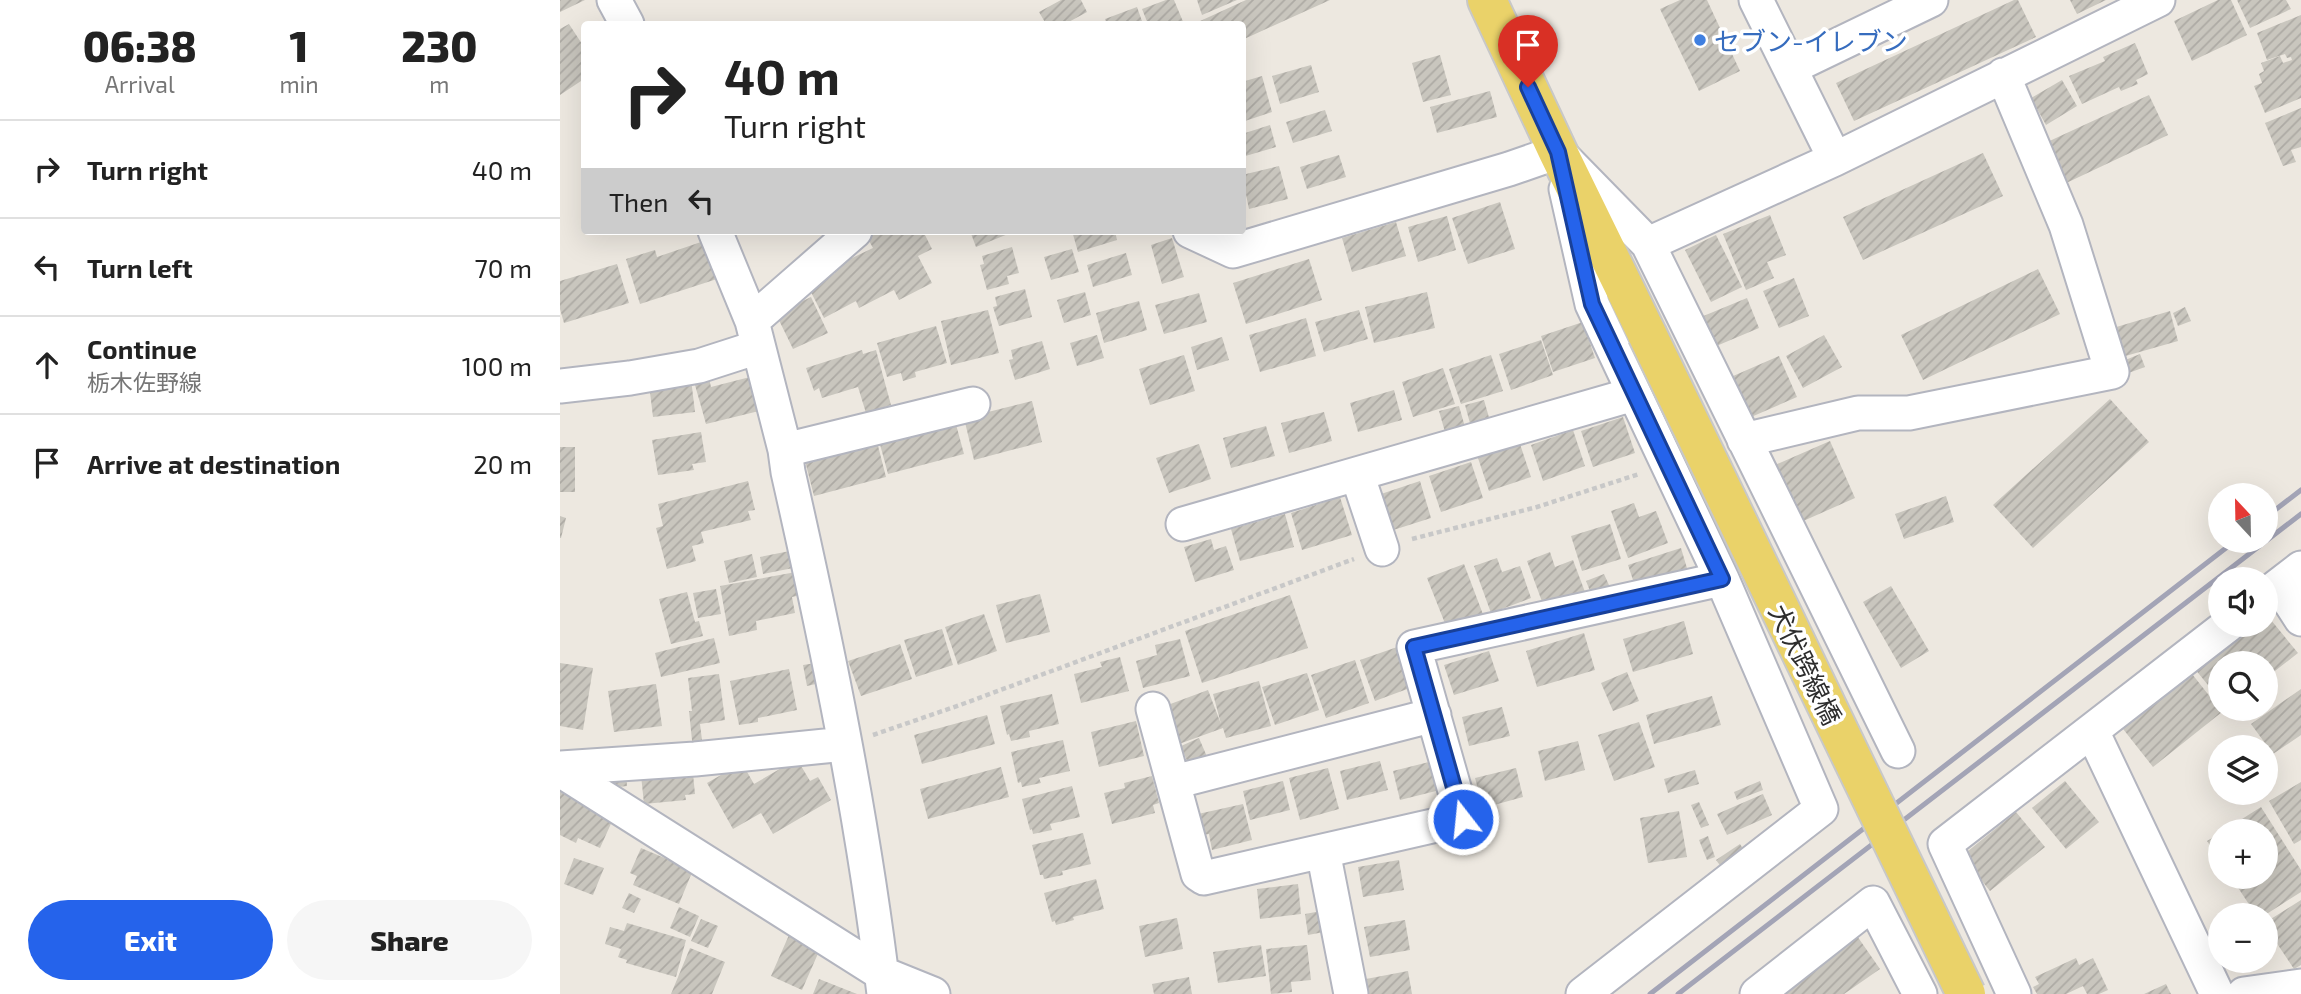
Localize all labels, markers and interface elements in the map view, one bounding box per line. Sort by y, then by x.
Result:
pin [1498,15,1558,87]
text: 06:38 [83,20,197,70]
text: 1 [290,20,309,70]
text: 230 [401,20,477,70]
place label: セブン-イレブン [1714,25,1908,56]
icon: arrive [1509,26,1547,64]
marker: セブン-イレブン [1692,32,1708,48]
text: 40 m [724,46,840,105]
icon: right [609,49,700,140]
text: Arrival [105,70,175,98]
text: min [279,70,319,98]
text: m [429,70,449,98]
text: Turn right [724,106,866,144]
icon: right [28,150,66,188]
text: Turn right [87,154,208,185]
text: 40 m [472,154,532,185]
icon: left [682,182,720,220]
text: Then [609,186,668,217]
icon: left [28,248,66,286]
text: Turn left [87,252,193,283]
text: 70 m [474,252,532,283]
text: Continue [87,333,197,364]
icon: ahead [28,346,66,384]
text: 100 m [462,350,532,381]
text: 栃木佐野線 [87,368,202,396]
icon: arrive [28,444,66,482]
text: Arrive at destination [87,448,340,479]
text: 20 m [473,448,532,479]
north arrow [2208,483,2278,553]
map controls [2208,483,2278,973]
button: sound [2208,567,2278,637]
street label: 犬伏跨線橋 [1764,599,1848,729]
button: search [2208,651,2278,721]
button: layers [2208,735,2278,805]
position arrow [1426,782,1500,856]
button: + [2208,819,2278,889]
button: Exit [28,900,273,980]
button: Share [287,900,532,980]
button: − [2208,903,2278,973]

